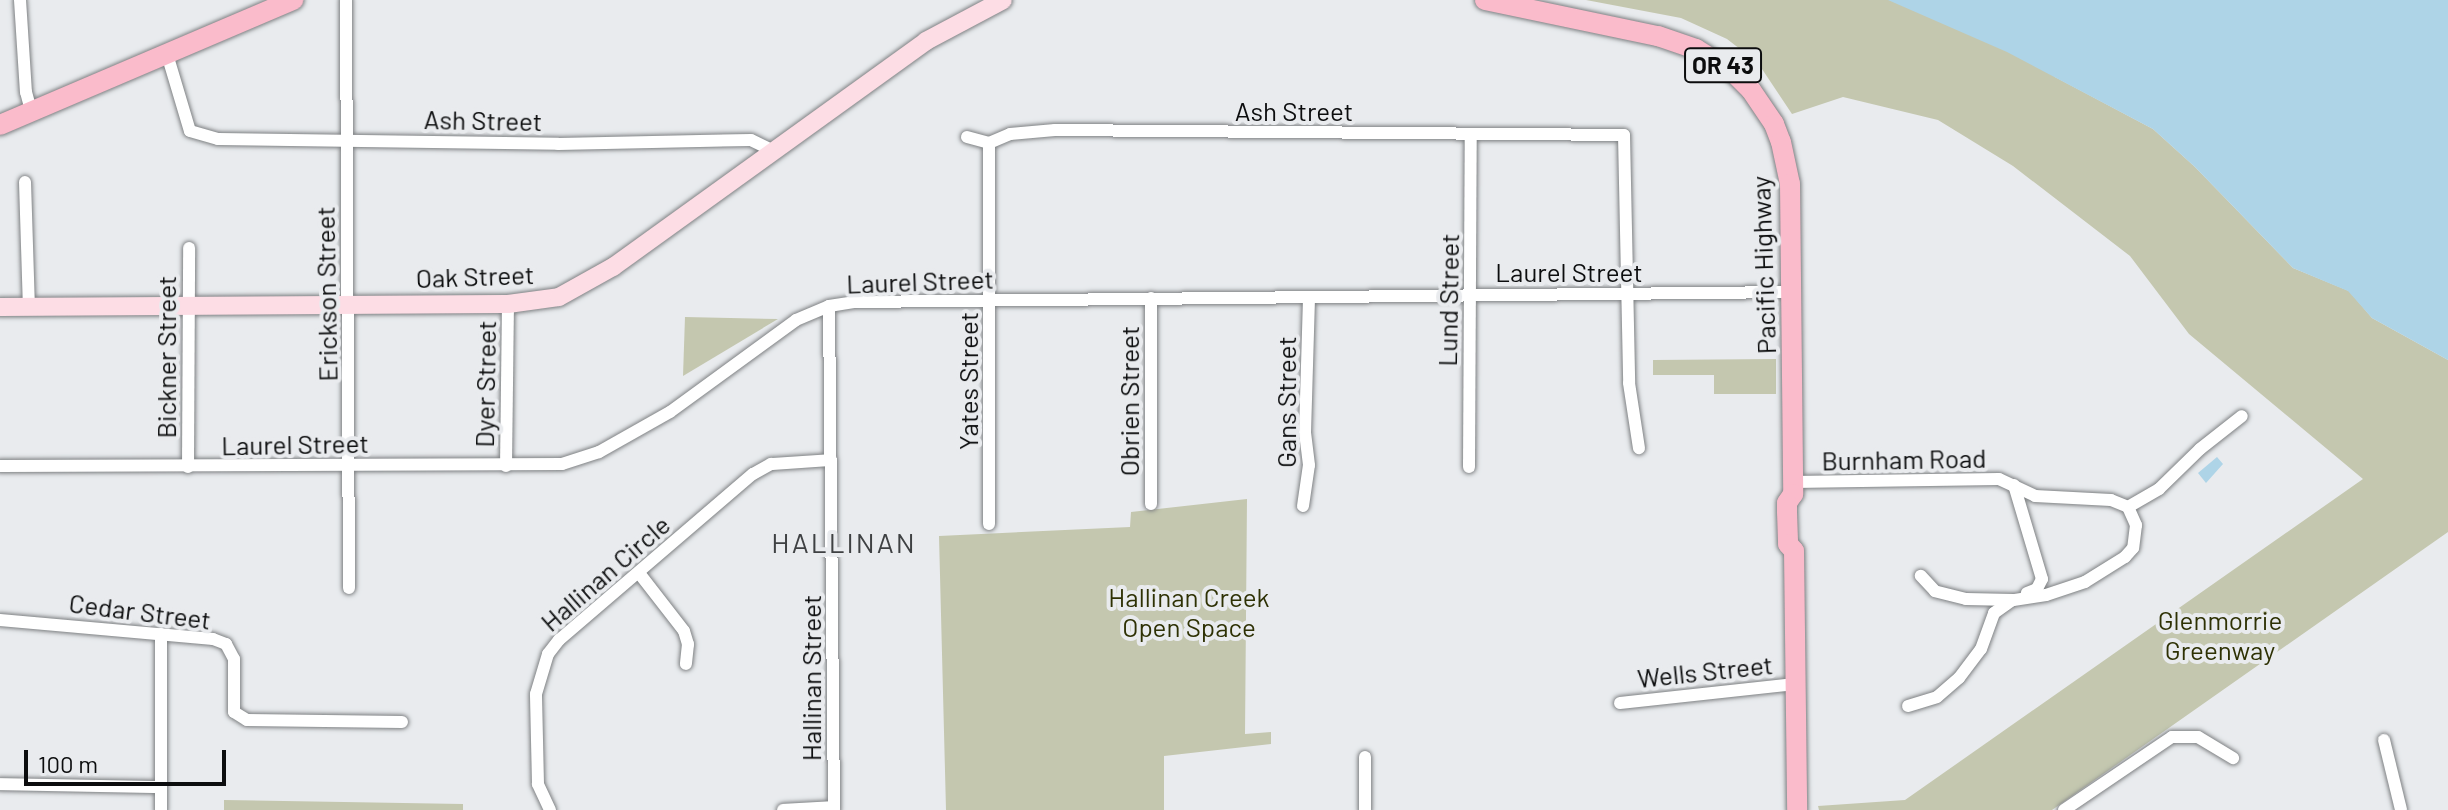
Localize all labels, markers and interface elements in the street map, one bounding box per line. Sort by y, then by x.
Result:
road number: OR 43 [1683,45,1763,85]
street label: Ash Street [1235,95,1353,127]
street label: Ash Street [423,103,543,137]
street label: Pacific Highway [1744,175,1782,355]
street label: Erickson Street [309,206,343,382]
street label: Lund Street [1431,233,1465,367]
street label: Laurel Street [1495,256,1643,288]
street label: Oak Street [415,258,535,294]
street label: Laurel Street [846,263,994,299]
street label: Bickner Street [150,276,182,438]
street label: Yates Street [952,312,984,450]
street label: Dyer Street [468,320,502,448]
street label: Obrien Street [1113,326,1145,476]
street label: Gans Street [1270,336,1302,468]
street label: Laurel Street [221,427,369,461]
street label: Burnham Road [1821,442,1987,476]
street label: Hallinan Circle [534,509,676,637]
district label: HALLINAN [771,525,917,559]
park label: Hallinan Creek Open Space [1108,581,1270,642]
street label: Cedar Street [67,587,213,635]
street label: Hallinan Street [795,595,827,761]
park label: Glenmorrie Greenway [2158,604,2282,666]
street label: Wells Street [1636,648,1774,694]
scale bar [28,734,230,784]
text: 100 m [38,749,98,778]

